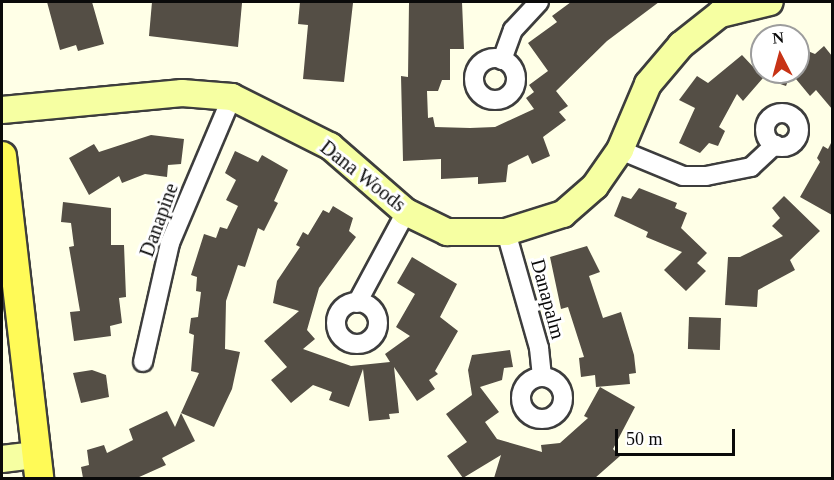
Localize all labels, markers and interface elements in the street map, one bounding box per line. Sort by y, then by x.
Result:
north arrow [750,24,810,84]
text: N [772,29,785,47]
street label: Dana Woods [315,135,411,217]
street label: Danapine [135,180,183,260]
street label: Danapalm [526,256,570,342]
scale bar [618,417,738,455]
text: 50 m [626,429,663,449]

